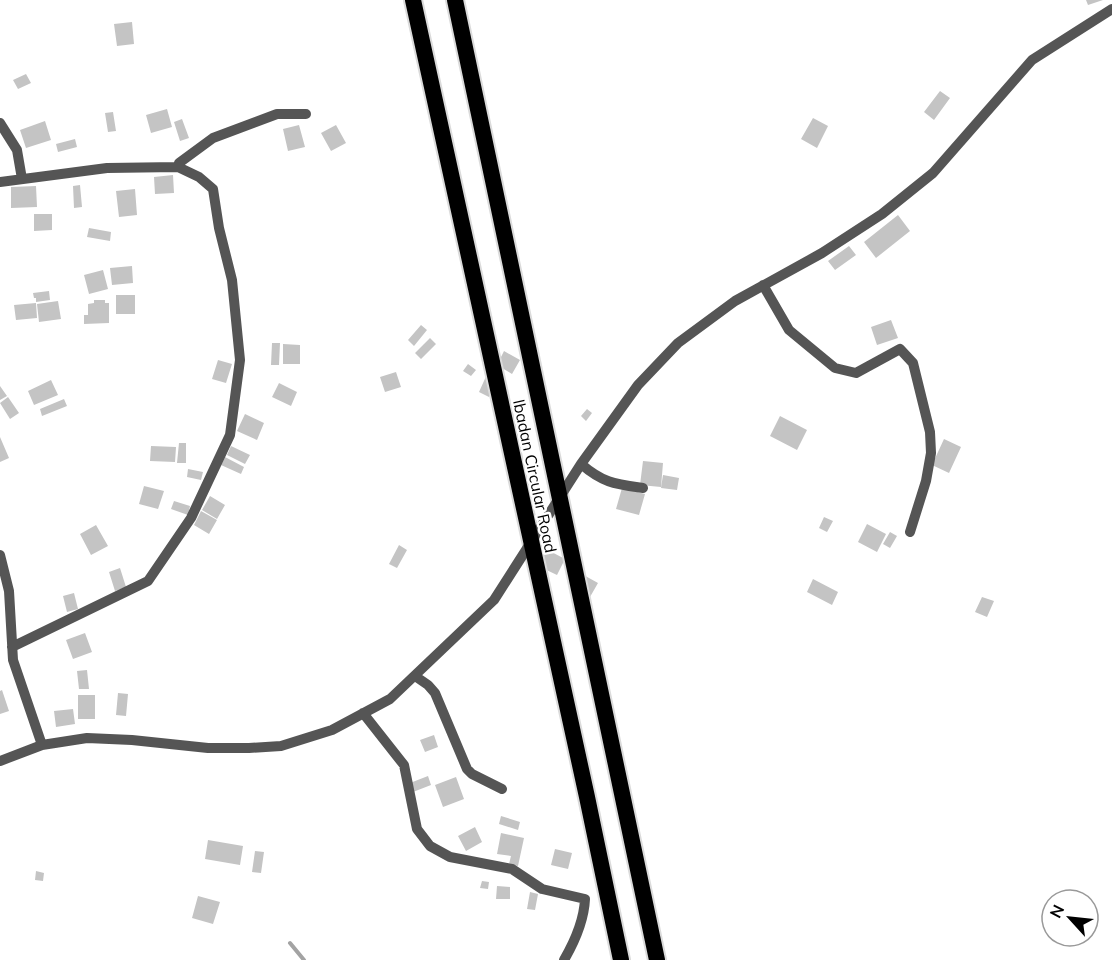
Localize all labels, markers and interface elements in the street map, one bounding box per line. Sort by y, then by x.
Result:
street label: Ibadan Circular Road [509,397,561,555]
north arrow [1040,888,1100,948]
text: N [1045,901,1068,921]

